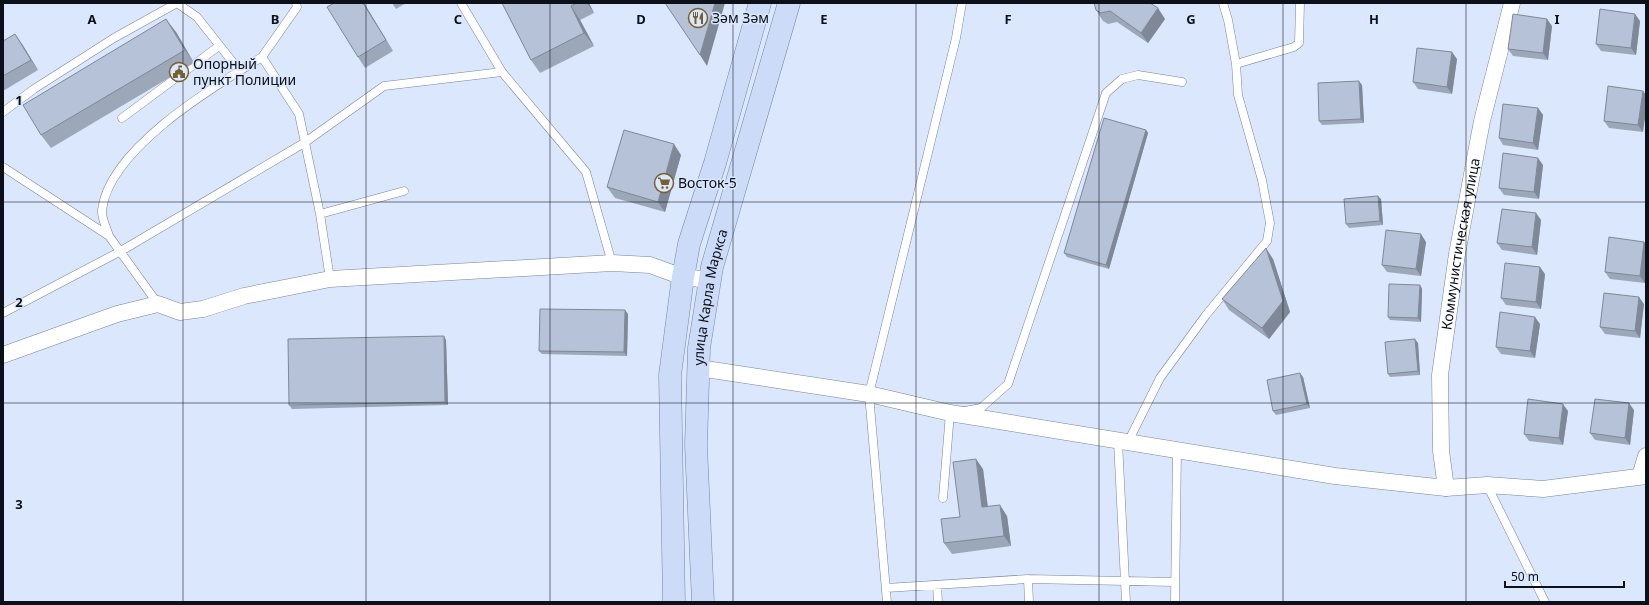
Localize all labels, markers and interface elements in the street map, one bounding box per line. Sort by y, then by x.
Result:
restaurant icon: Зәм Зәм [687,7,709,29]
place label: Зәм Зәм [712,8,769,27]
text: A [88,10,97,28]
text: B [271,10,279,28]
text: C [454,10,462,28]
text: D [636,10,646,28]
text: E [820,10,828,28]
text: F [1004,10,1012,28]
text: G [1186,10,1196,28]
text: H [1369,10,1379,28]
text: I [1554,10,1560,28]
place label: Опорный пункт Полиции [193,54,296,89]
public building icon: Опорный пункт Полиции [168,61,190,83]
text: 1 [15,91,23,109]
street label: Коммунистическая улица [1436,156,1484,331]
supermarket icon: Восток-5 [653,172,675,194]
place label: Восток-5 [678,173,737,192]
street label: улица Карла Маркса [688,227,732,366]
text: 2 [15,293,23,311]
text: 3 [15,495,23,513]
scale bar [1505,563,1624,589]
text: 50 m [1511,568,1539,585]

